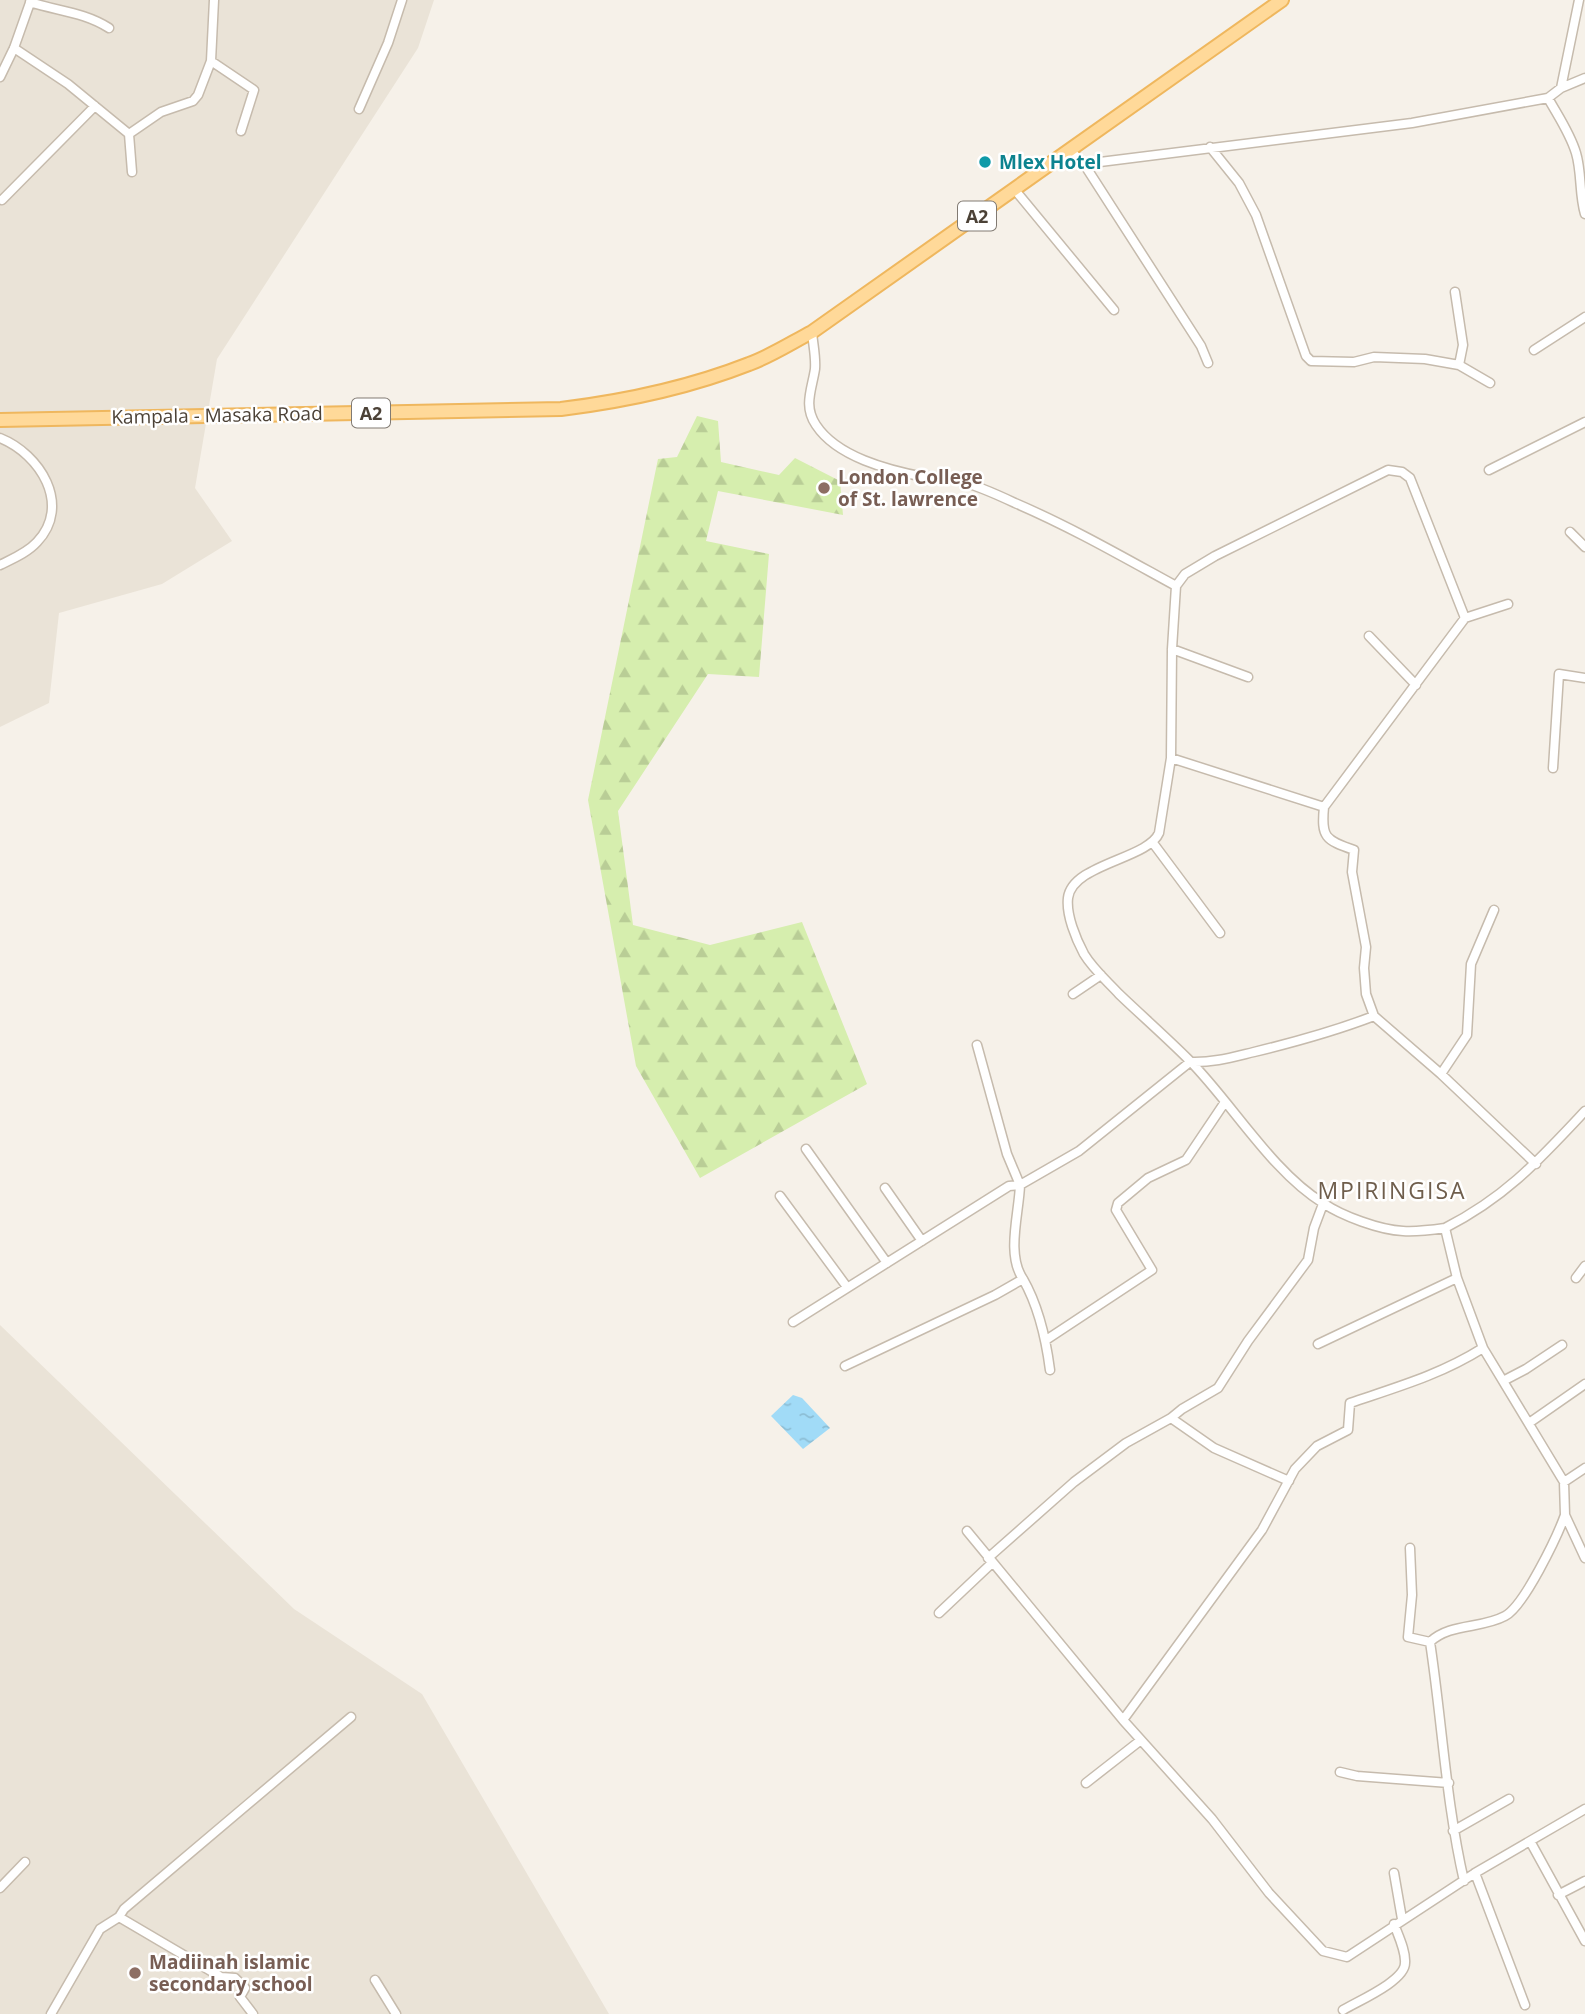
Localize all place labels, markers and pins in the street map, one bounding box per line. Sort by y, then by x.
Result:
place label: Mlex Hotel [999,149,1101,175]
marker: Mlex Hotel [977,154,993,170]
place label: London College of St. lawrence [838,464,983,512]
marker: London College of St. lawrence [816,480,832,496]
place label: Madiinah islamic secondary school [149,1949,313,1997]
marker: Madiinah islamic secondary school [127,1965,143,1981]

